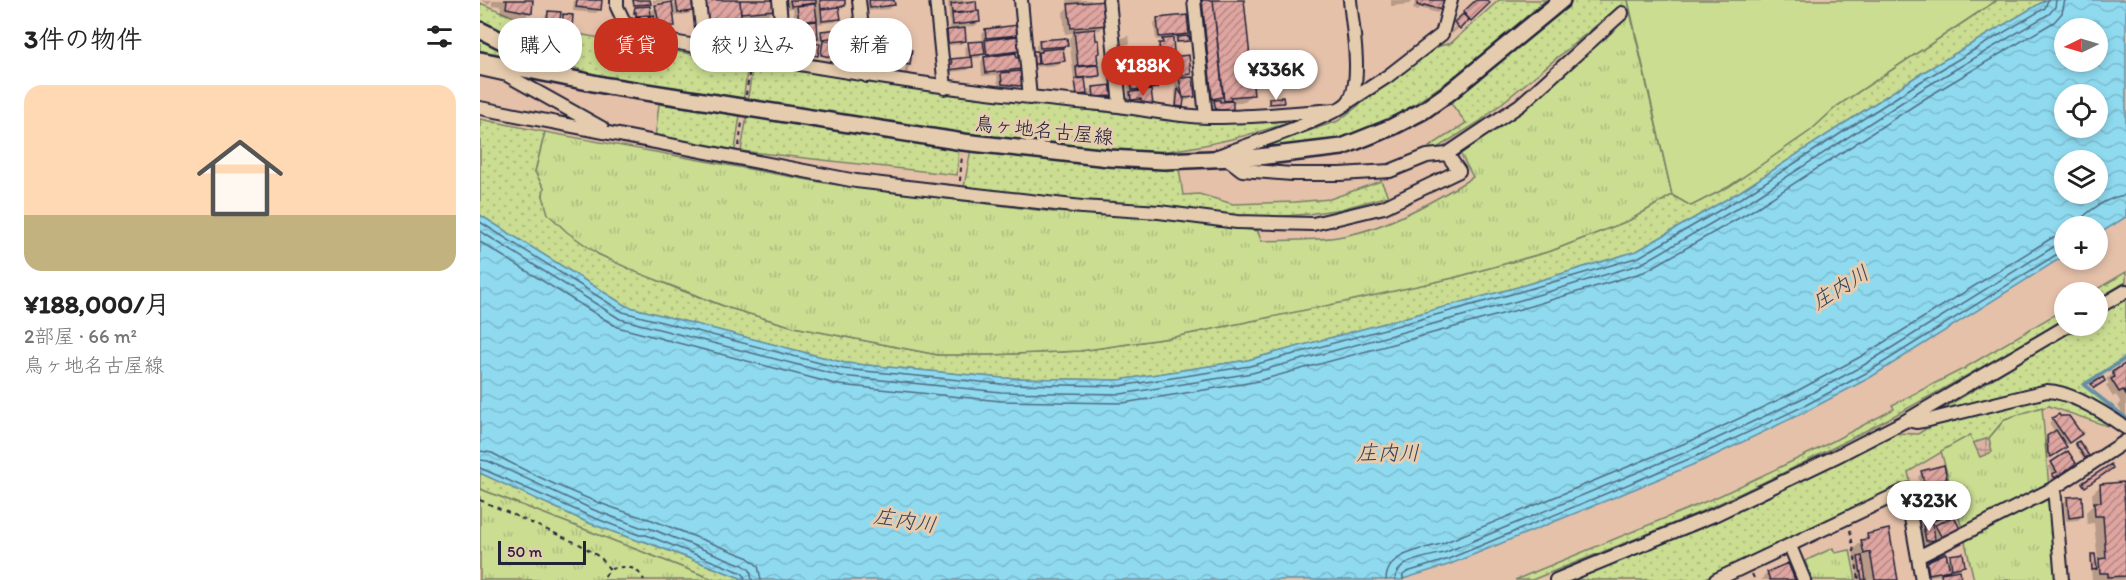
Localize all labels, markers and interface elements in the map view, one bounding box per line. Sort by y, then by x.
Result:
chip: 購入 [498,18,582,72]
chip: 賃貸 [594,18,678,72]
chip: 絞り込み [690,18,816,72]
chip: 新着 [828,18,912,72]
north arrow [2054,18,2108,72]
map controls [2054,18,2108,336]
icon: filters [423,20,456,53]
text: 3件の物件 [24,23,142,55]
pin: ¥188K [1101,46,1185,97]
pin: ¥336K [1234,50,1318,101]
text: ¥188K [1115,53,1171,77]
text: ¥336K [1248,57,1304,81]
button: locate [2054,84,2108,138]
street label: 鳥ヶ地名古屋線 [973,111,1115,149]
icon: home [186,124,294,232]
button: layers [2054,150,2108,204]
button: + [2054,216,2108,270]
water label: 庄内川 [1807,260,1873,314]
button: − [2054,282,2108,336]
text: ¥188,000/月 [24,288,170,320]
text: 2部屋 · 66 m² [24,324,137,348]
text: 鳥ヶ地名古屋線 [24,353,164,377]
water label: 庄内川 [1357,440,1420,465]
pin: ¥323K [1887,481,1971,532]
text: ¥323K [1901,488,1957,512]
water label: 庄内川 [872,503,938,537]
scale bar [498,538,586,566]
text: 50 m [507,542,542,561]

